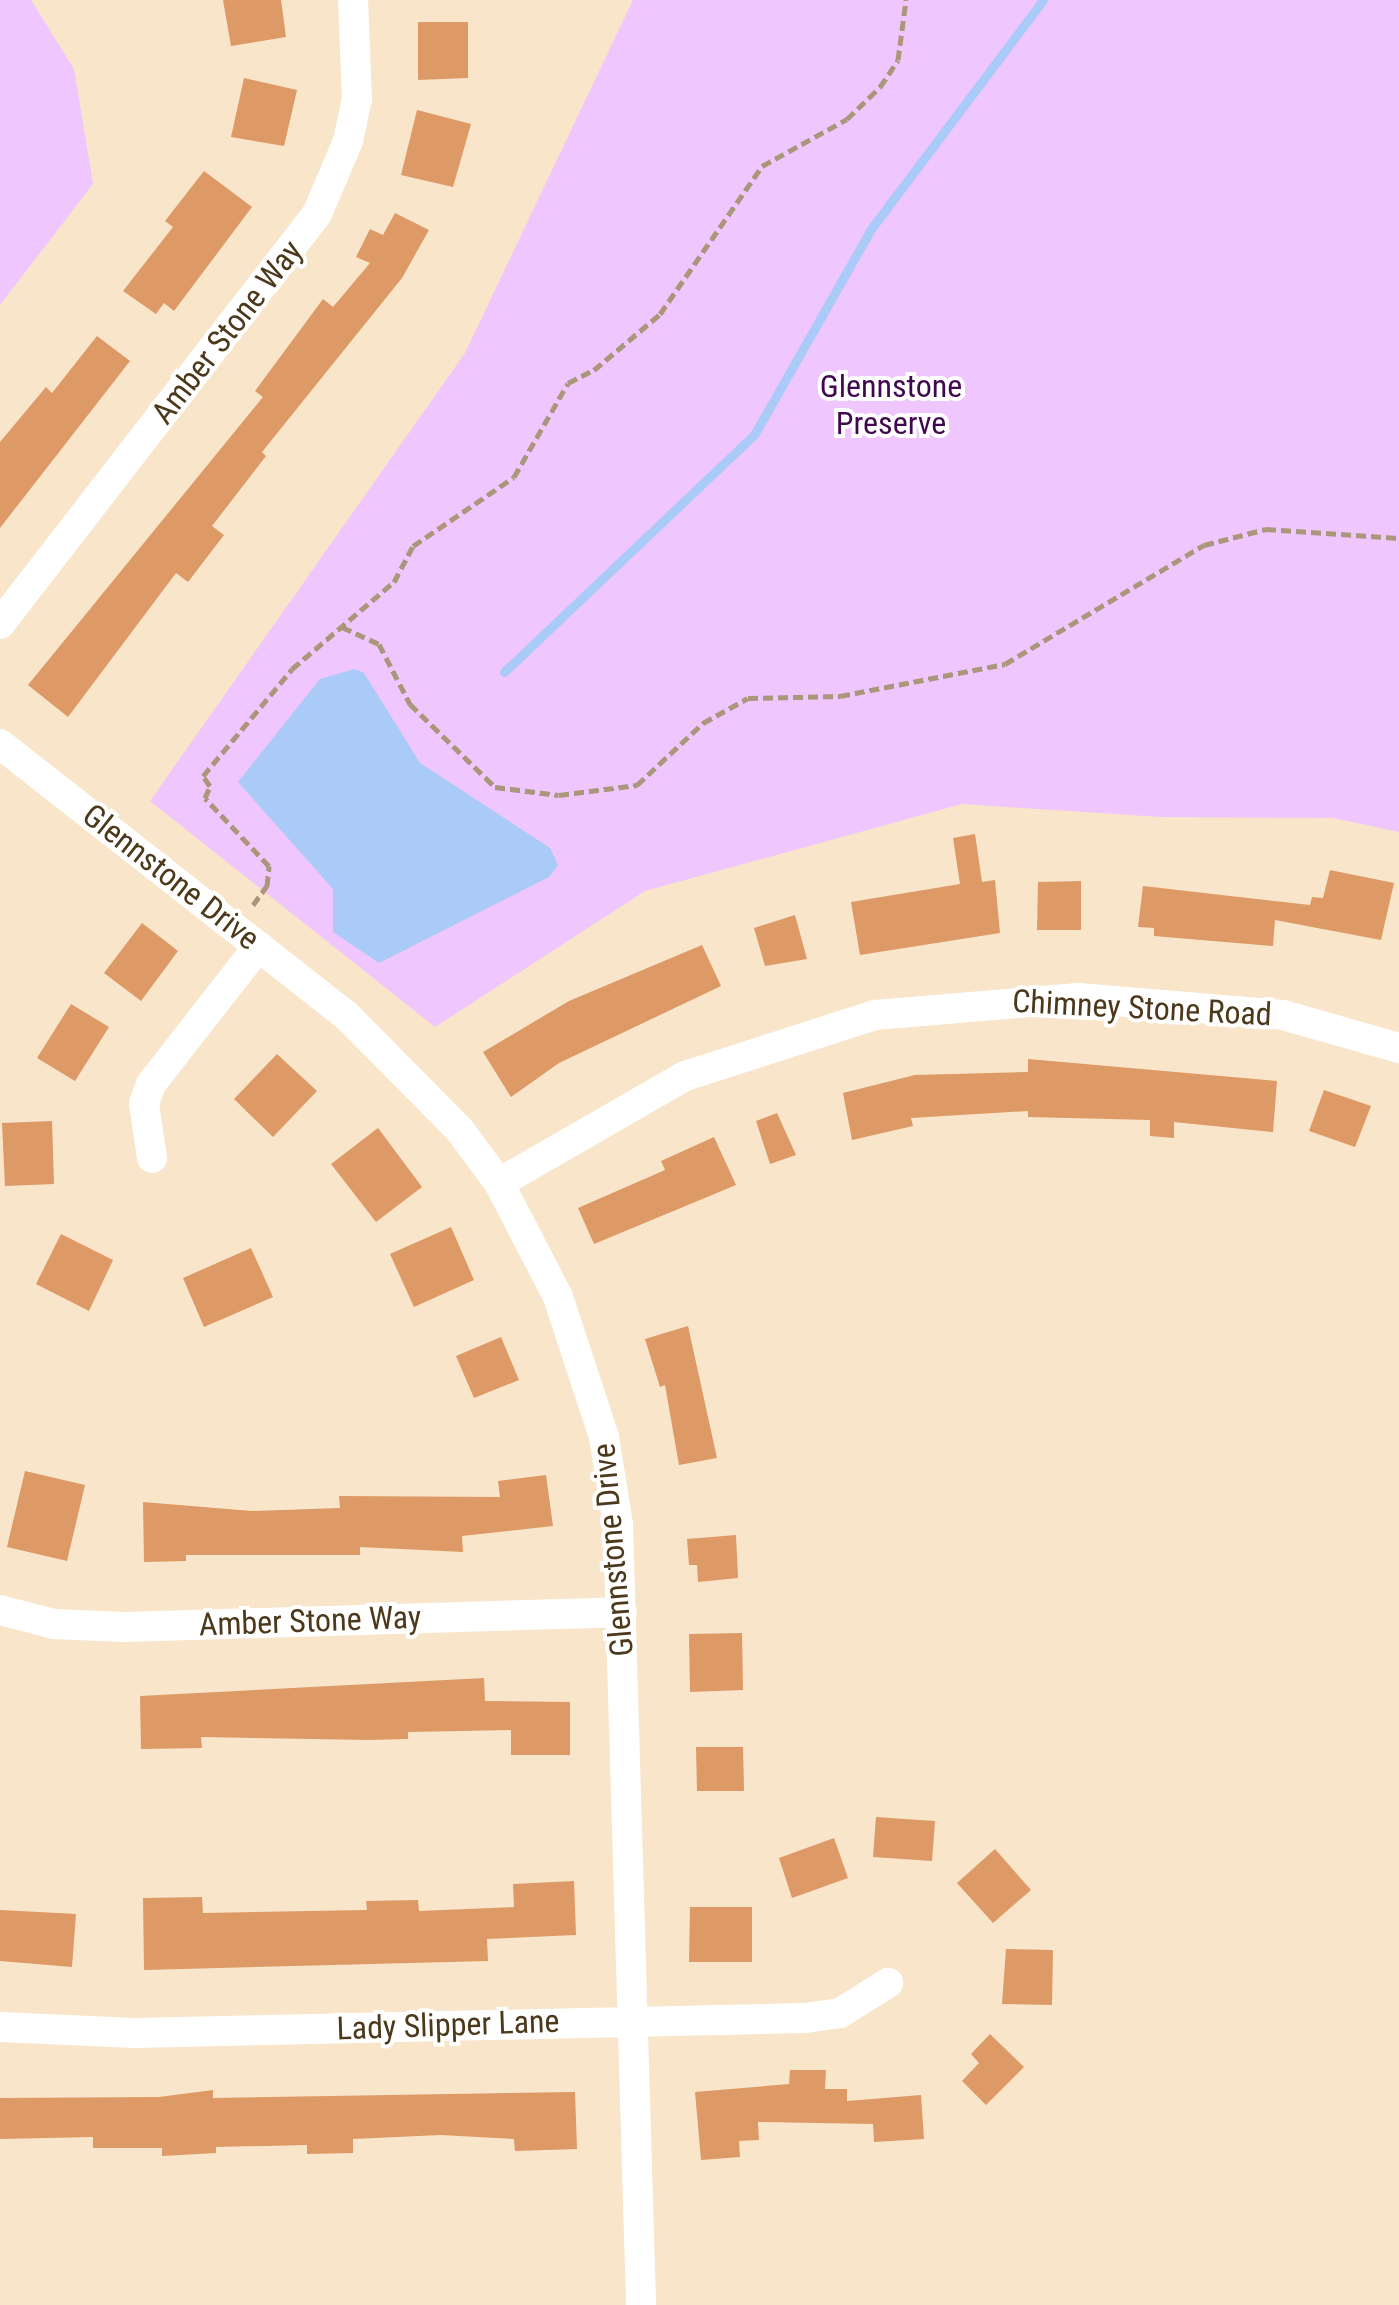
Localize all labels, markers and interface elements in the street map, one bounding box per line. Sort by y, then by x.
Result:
street label: Amber Stone Way [143,233,311,431]
park label: Glennstone Preserve [820,368,962,443]
street label: Glennstone Drive [75,796,267,958]
street label: Chimney Stone Road [1011,982,1273,1034]
street label: Glennstone Drive [585,1442,641,1658]
street label: Amber Stone Way [198,1598,422,1644]
street label: Lady Slipper Lane [336,2002,560,2048]

